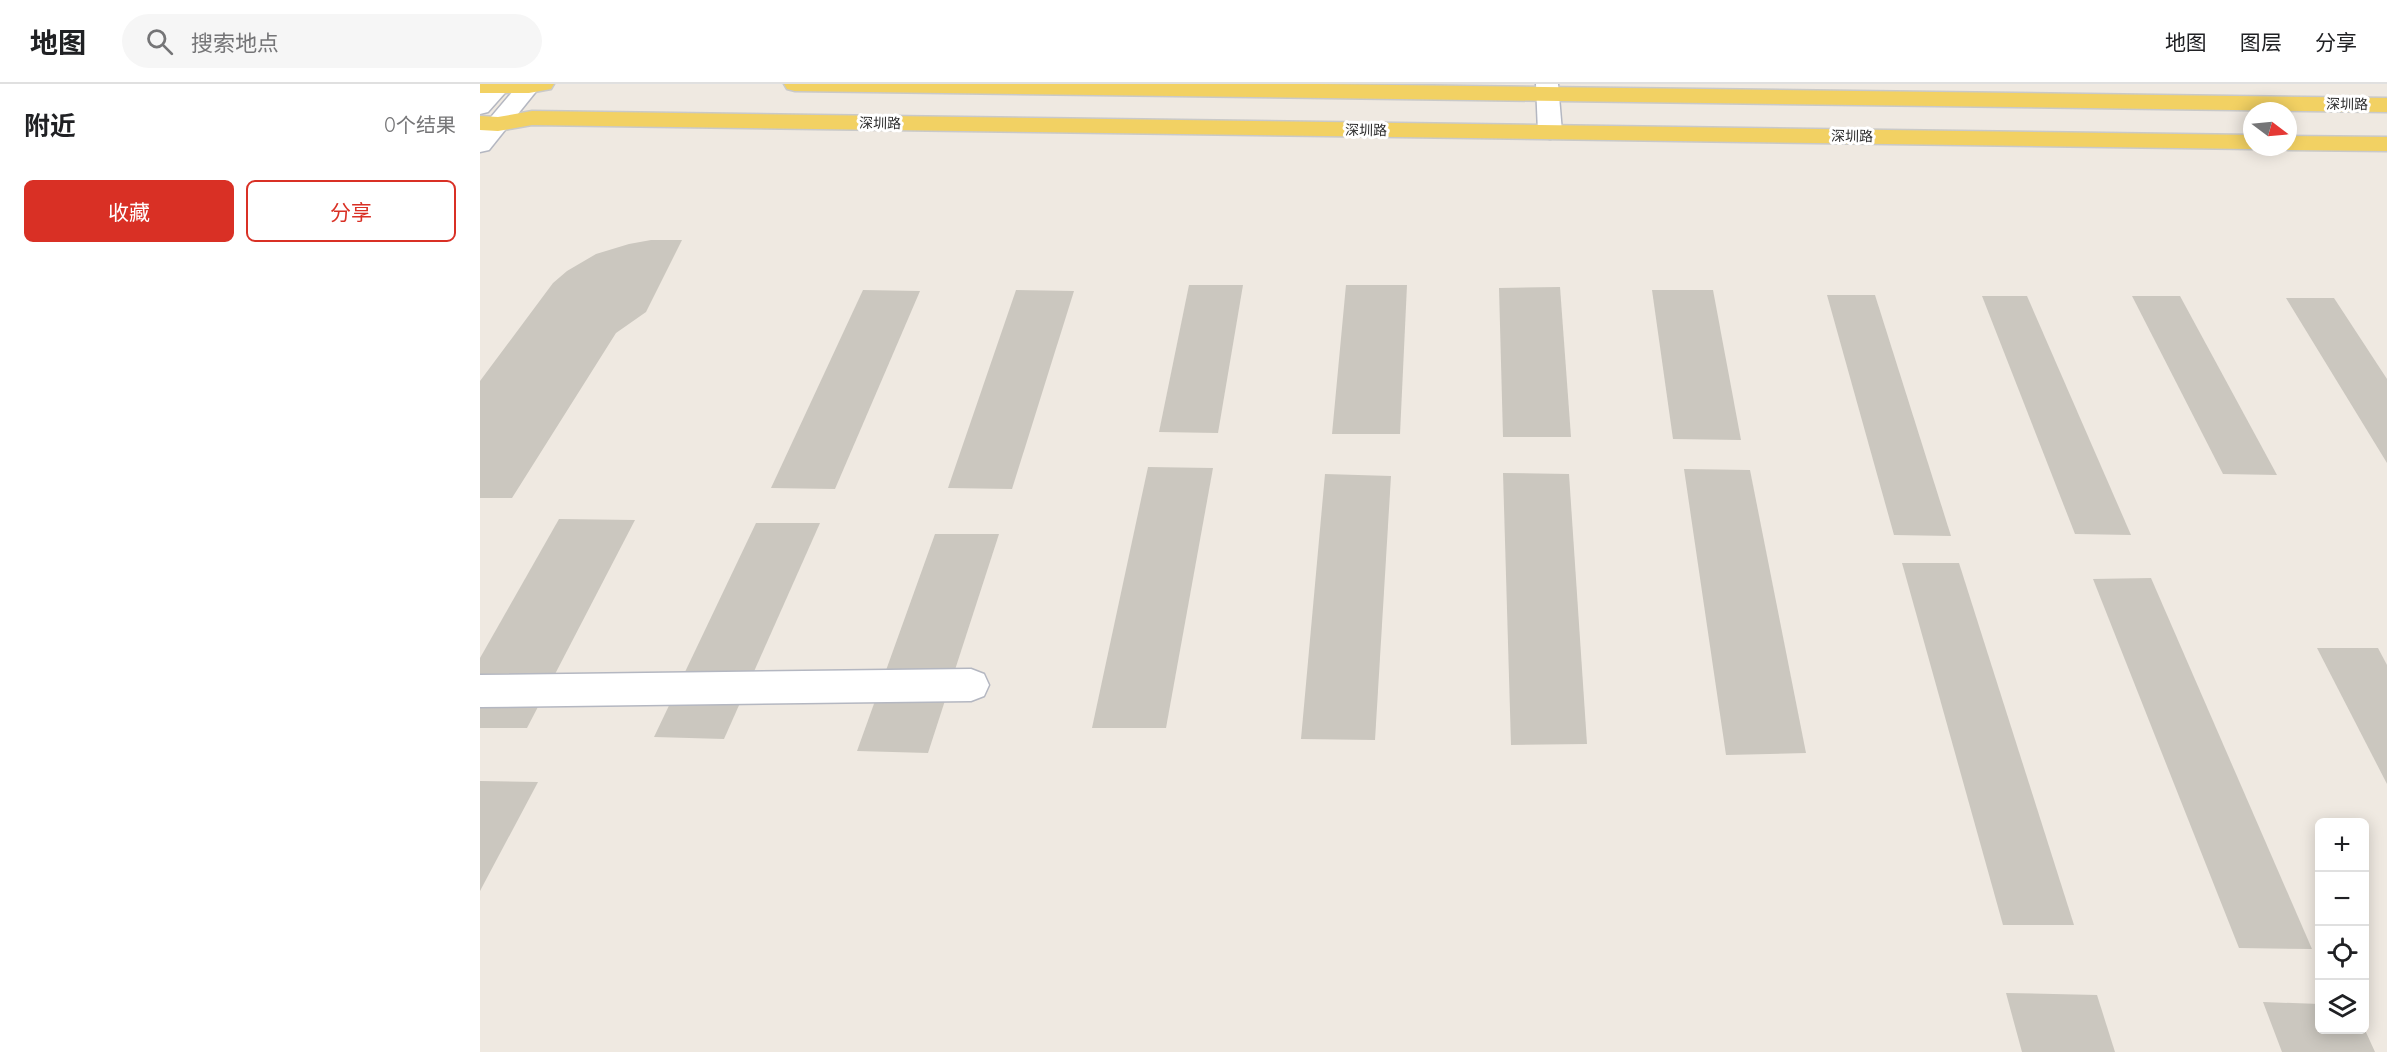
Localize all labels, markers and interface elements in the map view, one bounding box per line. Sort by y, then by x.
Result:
search box [122,14,542,68]
text: 地图 [30,25,86,60]
icon: search [143,25,176,58]
text: 搜索地点 [191,29,279,57]
text: 地图 [2165,29,2207,55]
text: 图层 [2240,29,2282,55]
text: 分享 [2315,29,2357,55]
street label: 深圳路 [2326,95,2368,113]
north arrow [2243,102,2297,156]
text: 附近 [24,109,76,142]
text: 0个结果 [384,112,456,137]
street label: 深圳路 [859,114,901,132]
street label: 深圳路 [1345,121,1387,139]
street label: 深圳路 [1831,127,1873,145]
button: 收藏 [24,180,234,242]
button: 分享 [246,180,456,242]
map controls [2315,818,2369,1034]
button: + [2315,818,2369,872]
button: − [2315,872,2369,926]
button: locate [2315,926,2369,980]
button: layers [2315,980,2369,1034]

